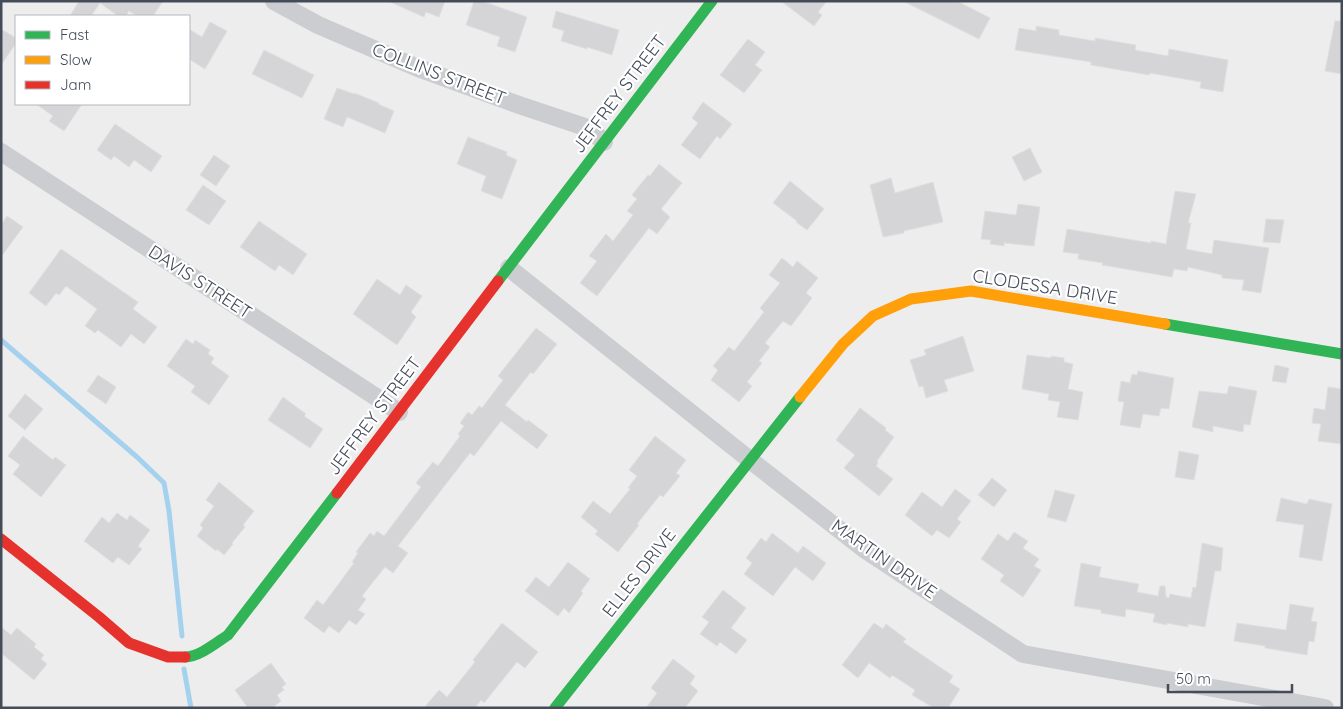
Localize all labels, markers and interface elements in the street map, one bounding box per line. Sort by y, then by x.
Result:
legend [15,15,190,105]
text: Fast [60,25,89,44]
street label: JEFFREY STREET [567,30,671,158]
street label: COLLINS STREET [369,37,510,110]
text: Slow [60,50,92,69]
text: Jam [60,75,91,94]
street label: DAVIS STREET [144,240,256,324]
street label: CLODESSA DRIVE [971,264,1119,309]
street label: JEFFREY STREET [322,352,426,480]
street label: MARTIN DRIVE [827,514,941,603]
street label: ELLES DRIVE [597,524,680,622]
scale bar [1168,662,1292,694]
text: 50 m [1176,669,1211,688]

